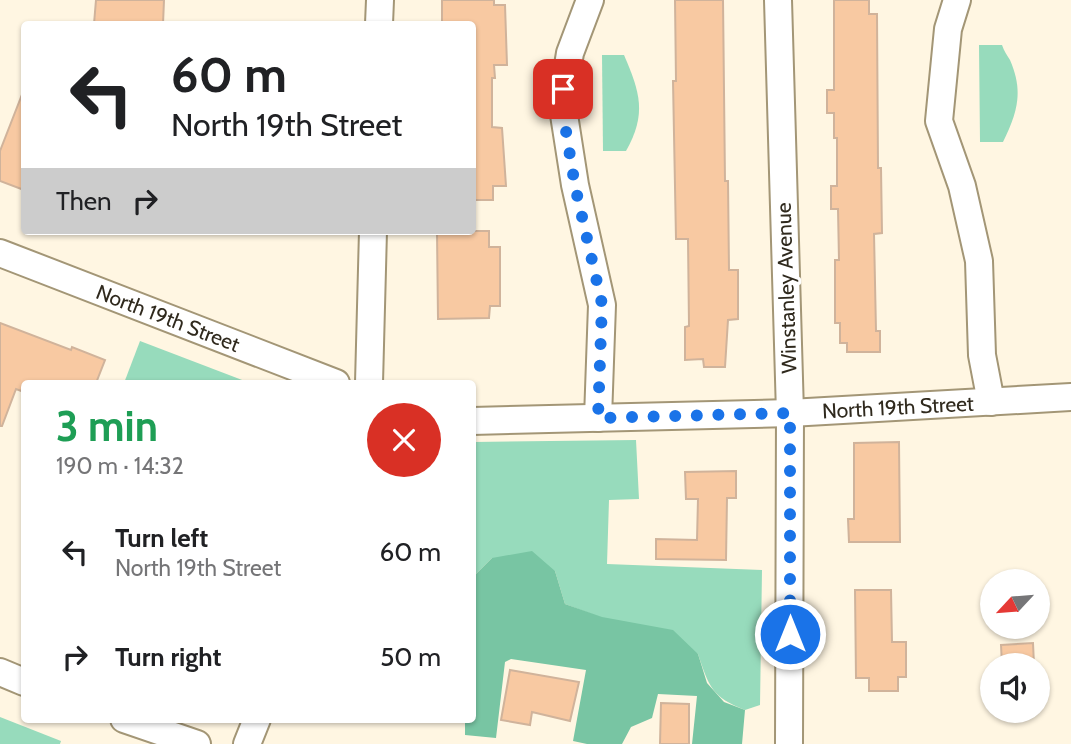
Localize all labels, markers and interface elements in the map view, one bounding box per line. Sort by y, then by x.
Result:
text: 60 m [171,45,287,104]
icon: left [56,49,147,140]
pin [533,59,593,119]
icon: arrive [544,70,582,108]
text: North 19th Street [171,105,402,144]
icon: right [126,182,164,220]
text: Then [56,185,112,217]
street label: Winstanley Avenue [771,202,801,374]
street label: North 19th Street [93,279,243,357]
street label: North 19th Street [822,391,974,423]
text: 3 min [56,400,158,452]
button: close [367,403,441,477]
text: 190 m · 14:32 [56,452,184,480]
text: Turn left [115,522,208,554]
icon: left [56,533,94,571]
text: 60 m [379,536,441,568]
text: North 19th Street [115,554,281,582]
north arrow [980,569,1050,639]
map controls [980,569,1050,723]
position arrow [753,597,827,671]
icon: right [56,638,94,676]
text: Turn right [115,641,221,673]
text: 50 m [380,641,441,673]
button: sound [980,653,1050,723]

